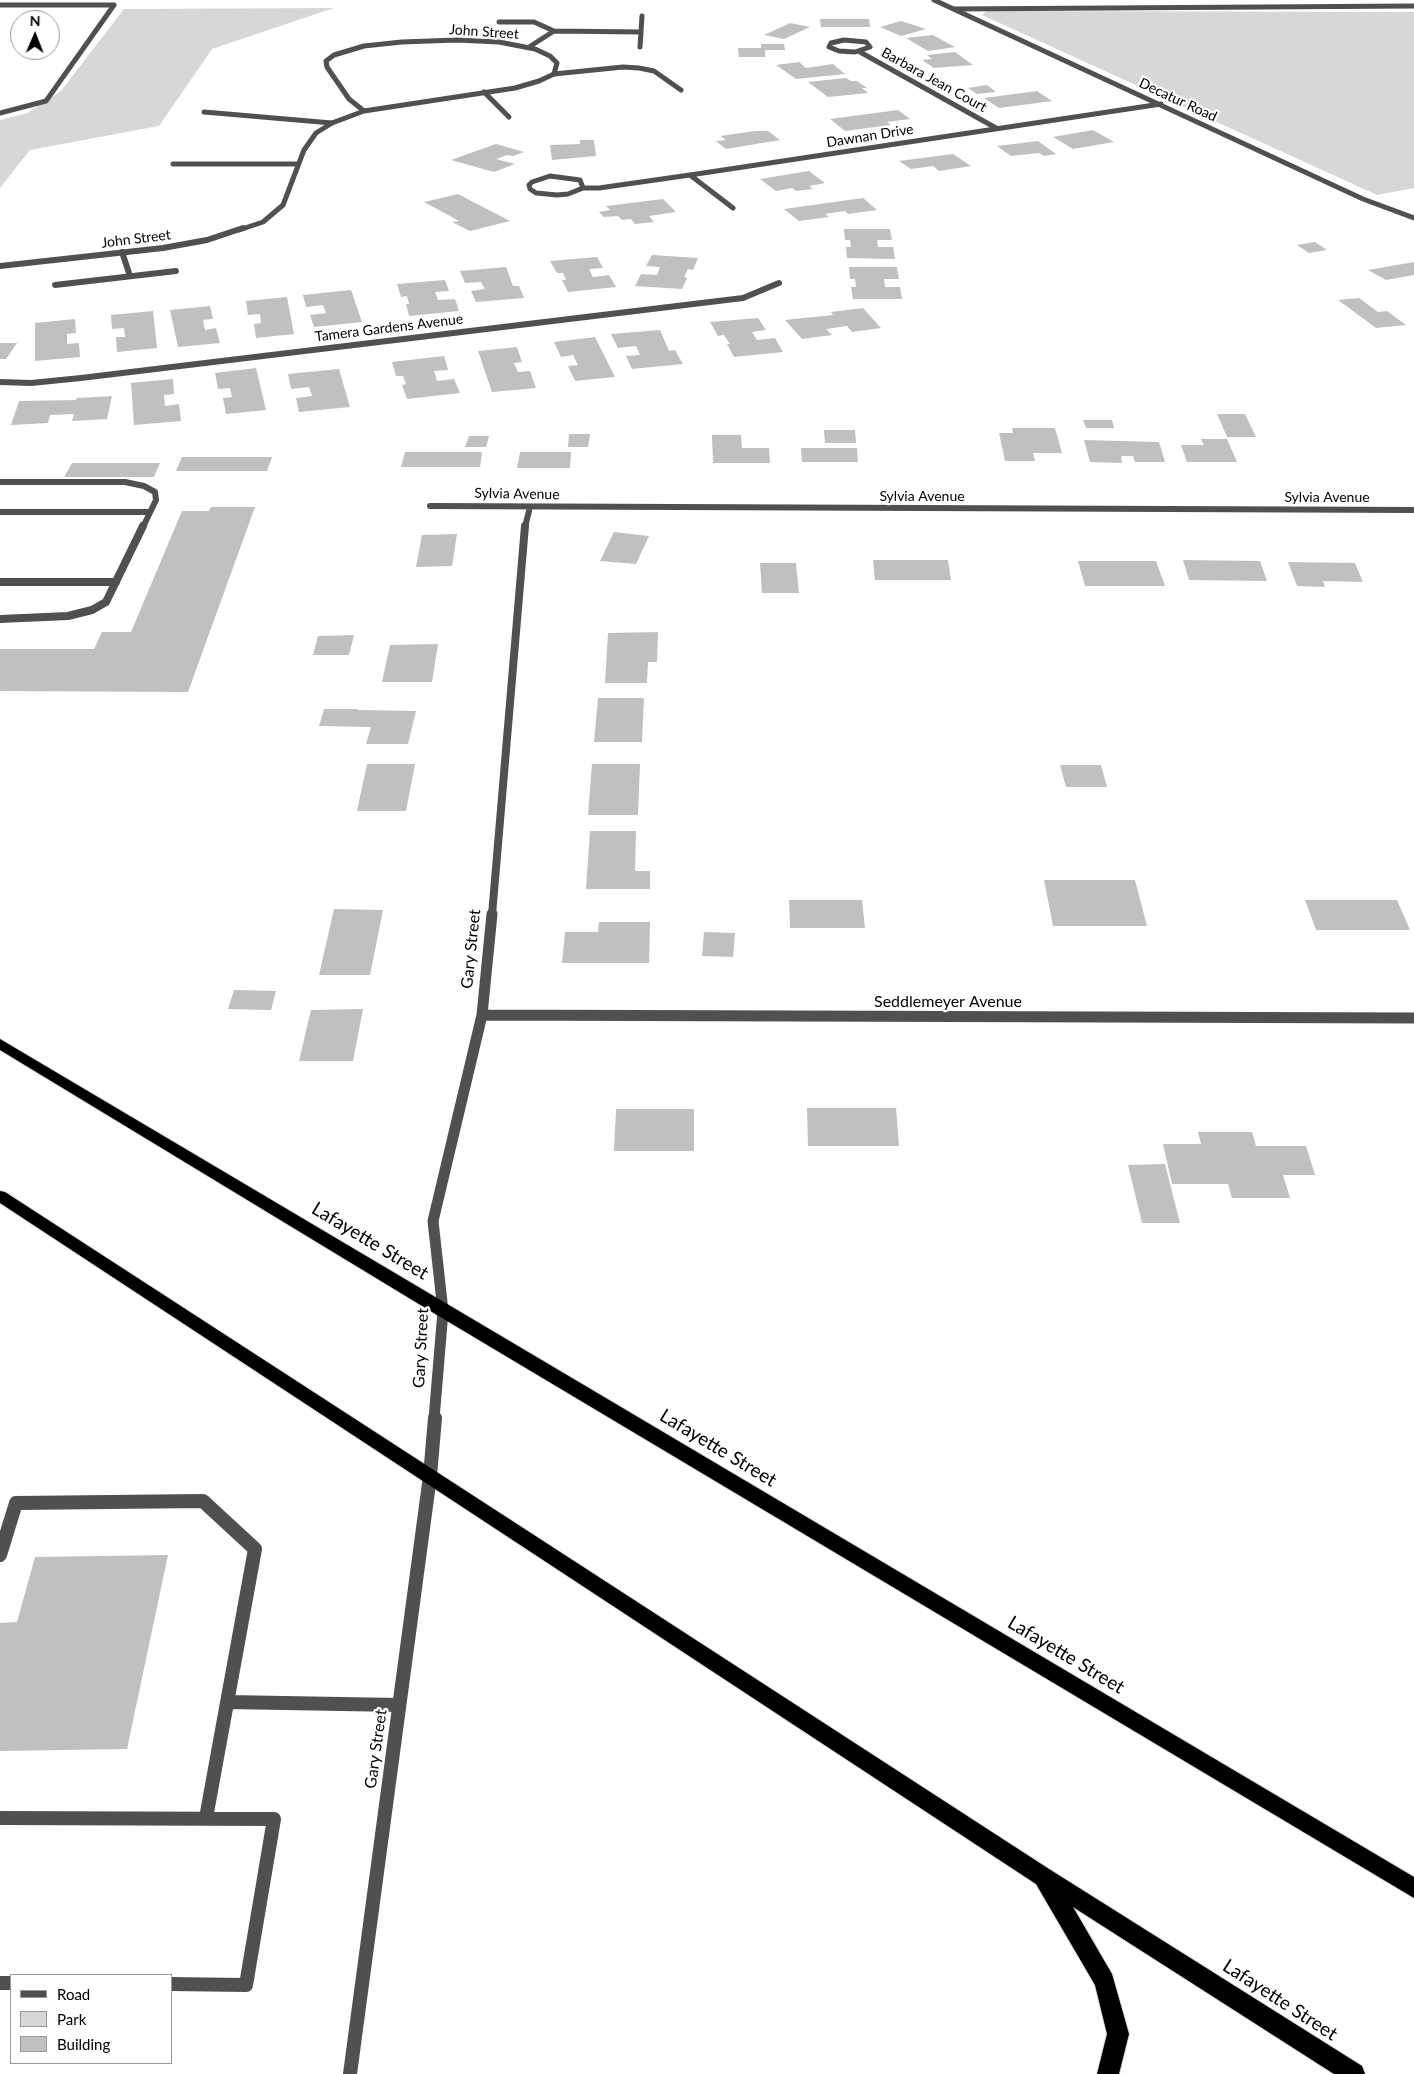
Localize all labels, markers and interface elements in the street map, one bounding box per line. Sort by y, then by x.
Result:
north arrow [10,10,60,60]
text: N [30,12,41,29]
street label: John Street [449,21,519,43]
street label: Barbara Jean Court [878,44,990,116]
street label: Decatur Road [1136,75,1220,125]
street label: Dawnan Drive [825,121,915,151]
street label: John Street [100,226,172,252]
street label: Tamera Gardens Avenue [314,311,464,345]
street label: Sylvia Avenue [474,485,560,503]
street label: Sylvia Avenue [879,488,965,504]
street label: Sylvia Avenue [1284,489,1370,505]
street label: Gary Street [457,908,485,990]
street label: Seddlemeyer Avenue [874,992,1022,1012]
street label: Lafayette Street [307,1197,433,1285]
street label: Gary Street [409,1308,433,1388]
street label: Lafayette Street [655,1404,781,1492]
street label: Lafayette Street [1003,1611,1129,1699]
street label: Gary Street [361,1708,391,1790]
street label: Lafayette Street [1218,1954,1342,2046]
legend [10,1974,172,2064]
text: Road [57,1985,90,2003]
text: Park [57,2010,86,2028]
text: Building [57,2035,110,2053]

